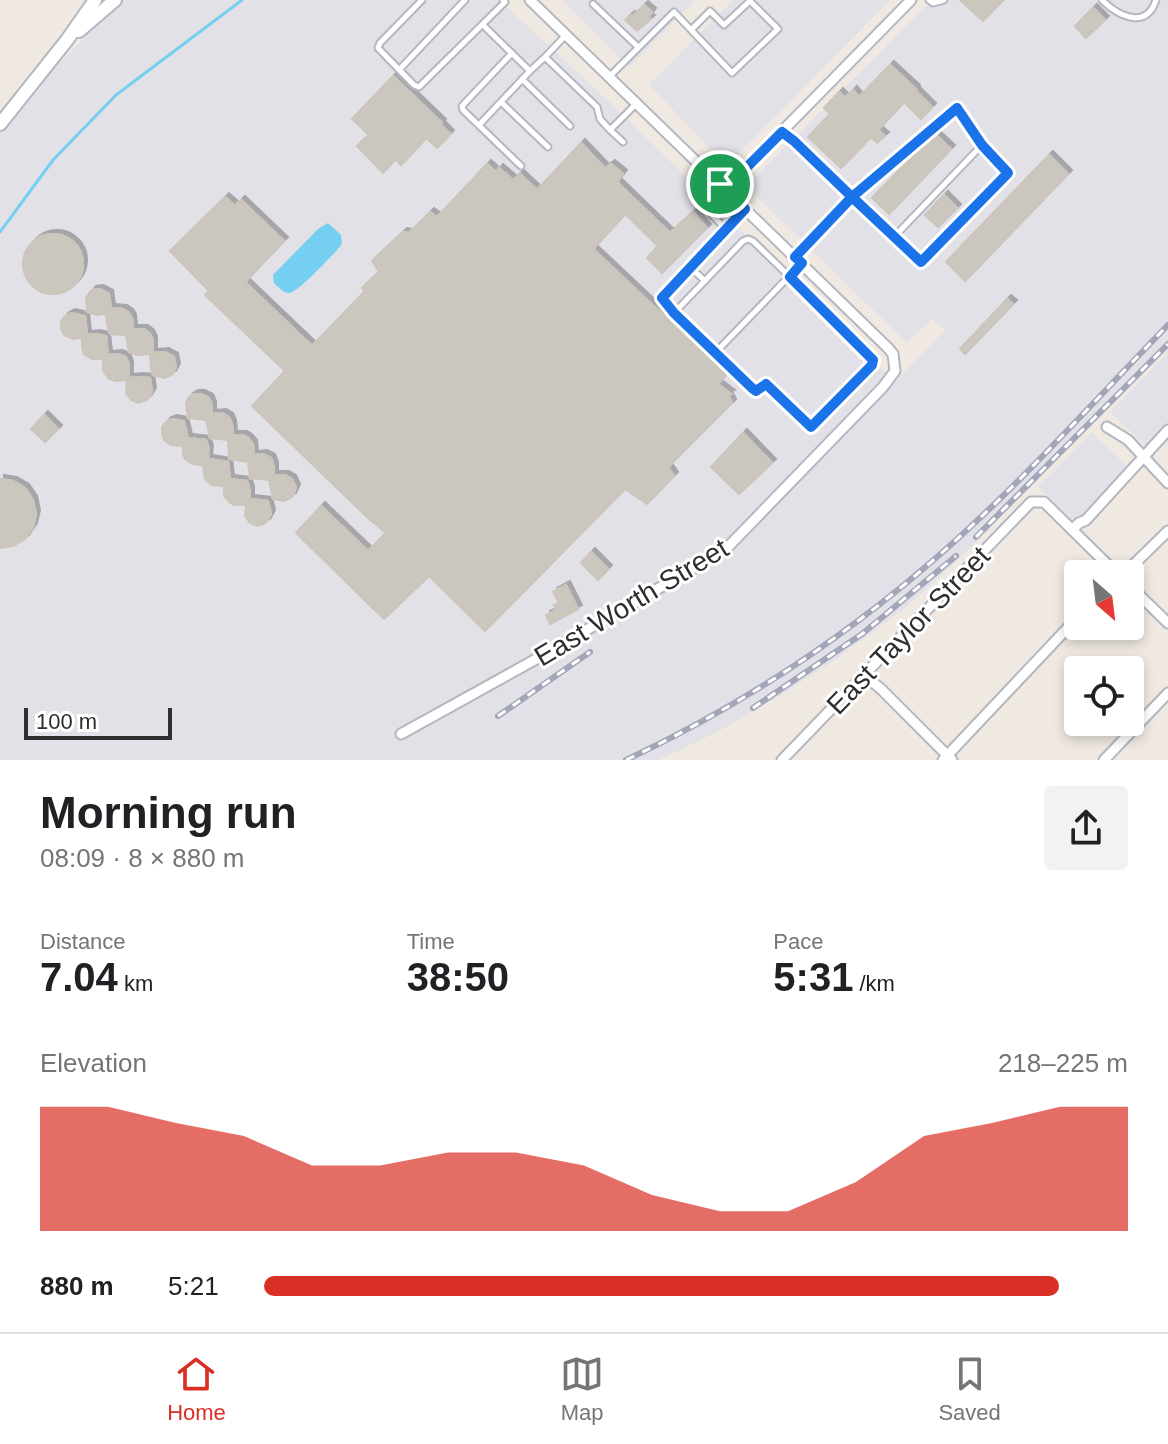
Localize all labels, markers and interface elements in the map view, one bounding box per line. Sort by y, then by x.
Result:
pin [686,150,754,218]
icon: arrive [698,162,742,206]
street label: East Worth Street [529,532,734,672]
street label: East Taylor Street [821,540,996,720]
north arrow [1064,560,1144,640]
map controls [1064,560,1144,736]
button: locate [1064,656,1144,736]
scale bar [24,704,172,740]
text: 100 m [36,709,97,734]
button: share [1044,786,1128,870]
text: Morning run [40,788,297,837]
text: 08:09 · 8 × 880 m [40,843,245,873]
text: Distance [40,929,126,954]
text: Time [407,929,455,954]
text: Pace [773,929,823,954]
text: 7.04 [40,955,118,999]
text: 38:50 [407,955,509,999]
text: 5:31 [773,955,853,999]
text: km [118,971,153,996]
text: /km [853,971,895,996]
text: Elevation [40,1048,147,1078]
text: 218–225 m [998,1048,1128,1078]
text: 880 m [40,1271,114,1301]
text: 5:21 [168,1271,219,1301]
tab: Home [167,1352,226,1426]
tab: Map [560,1352,604,1426]
tab: Saved [938,1352,1001,1426]

